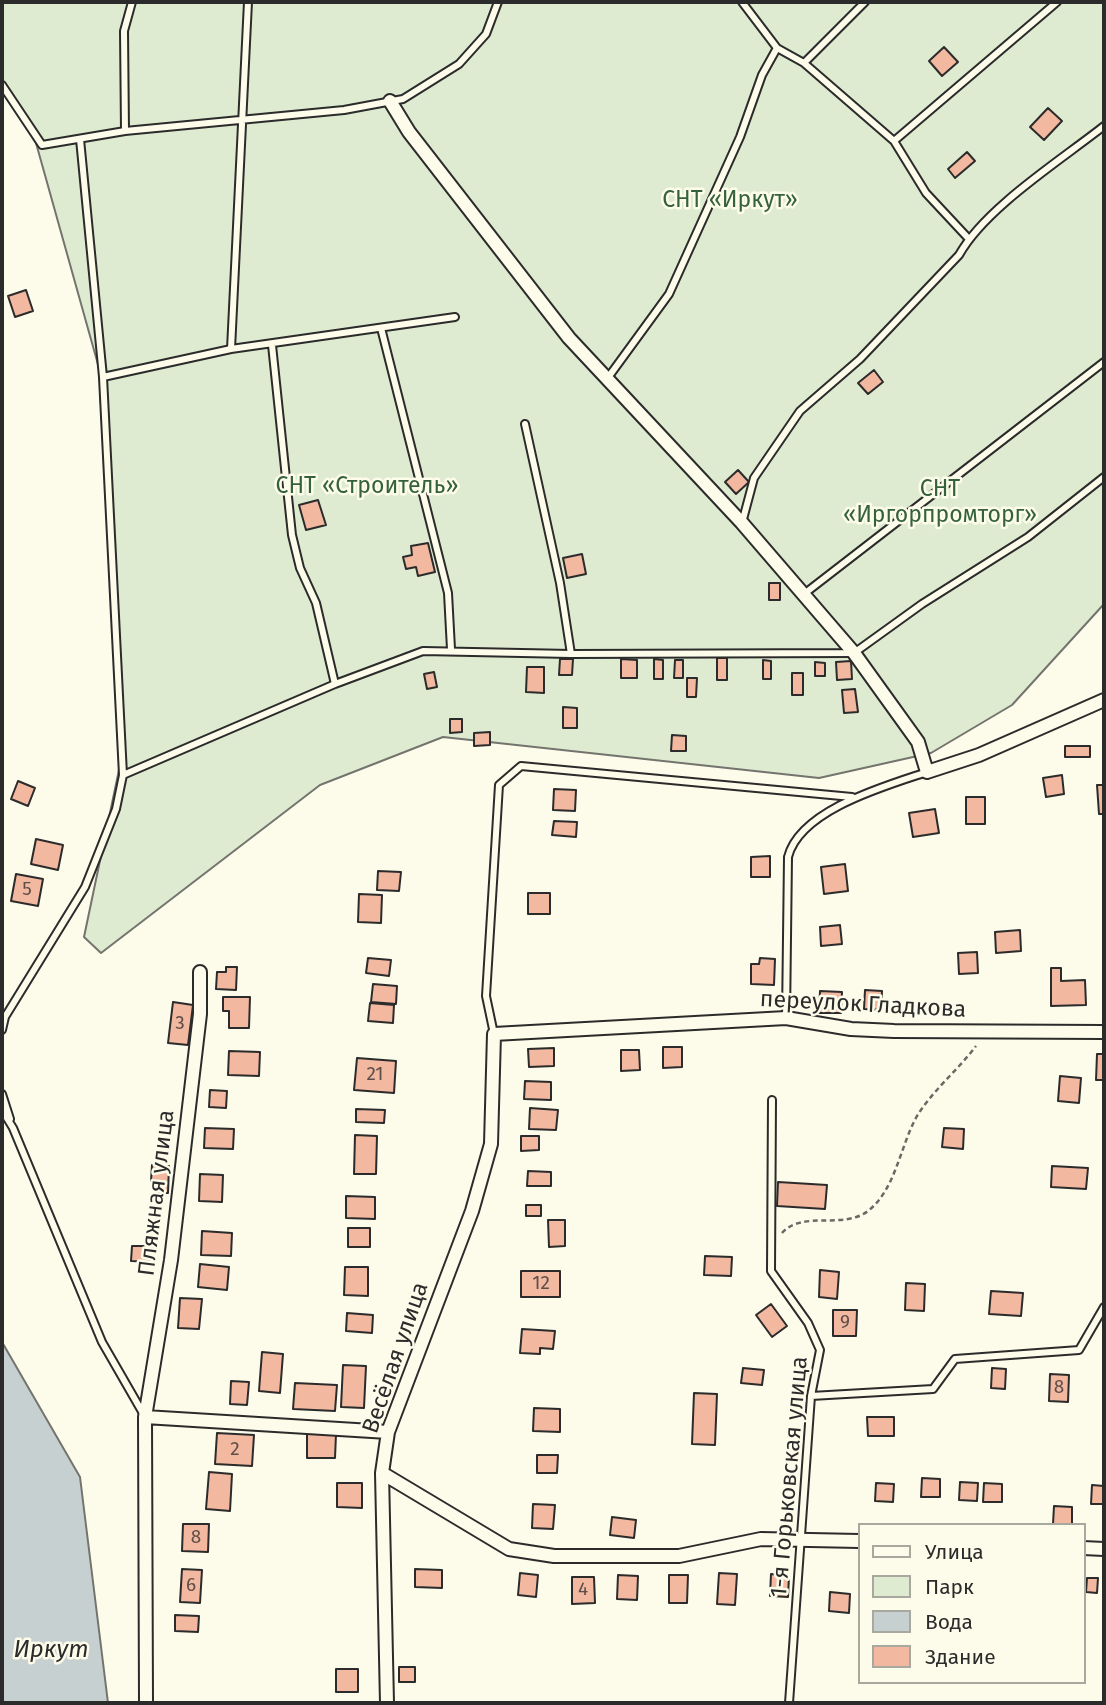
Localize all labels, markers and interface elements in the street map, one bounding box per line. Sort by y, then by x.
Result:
park label: СНТ «Иркут» [662,187,798,215]
park label: СНТ «Строитель» [276,473,458,501]
park label: СНТ «Иргорпромторг» [843,476,1037,530]
house number: 5 [22,879,32,901]
street label: переулок Гладкова [759,986,967,1024]
house number: 3 [175,1013,185,1035]
house number: 21 [366,1064,384,1086]
street label: Пляжная улица [133,1108,181,1278]
house number: 12 [532,1273,550,1295]
street label: Весёлая улица [357,1279,435,1437]
house number: 9 [840,1312,850,1334]
street label: 1-я Горьковская улица [766,1355,814,1599]
house number: 8 [1054,1377,1064,1399]
house number: 2 [230,1439,240,1461]
legend [858,1523,1085,1684]
house number: 8 [191,1527,201,1549]
text: Улица [925,1539,984,1565]
text: Парк [925,1574,974,1600]
house number: 6 [186,1575,196,1597]
house number: 4 [578,1579,588,1601]
text: Вода [925,1609,973,1635]
water label: Иркут [14,1636,88,1664]
text: Здание [925,1644,996,1670]

